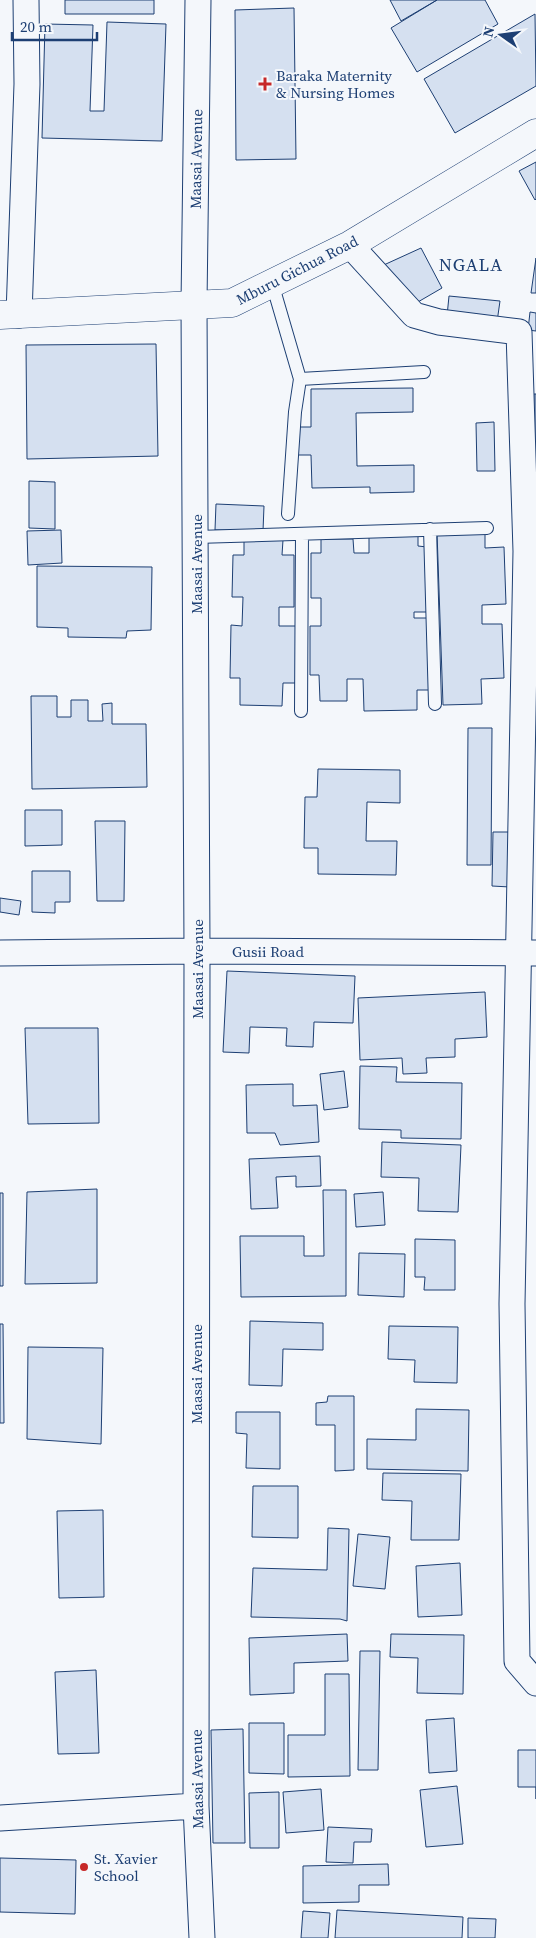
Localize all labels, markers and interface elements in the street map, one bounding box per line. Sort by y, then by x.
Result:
scale bar [12,10,98,42]
north arrow [476,10,526,60]
text: 20 m [20,16,52,37]
text: N [477,24,499,39]
place label: Baraka Maternity & Nursing Homes [276,65,395,103]
marker: Baraka Maternity & Nursing Homes [258,77,272,91]
street label: Maasai Avenue [185,109,207,209]
street label: Mburu Gichua Road [233,230,362,310]
district label: NGALA [439,252,503,277]
street label: Maasai Avenue [186,514,207,614]
street label: Maasai Avenue [187,919,208,1019]
street label: Gusii Road [232,941,304,962]
street label: Maasai Avenue [186,1324,207,1424]
street label: Maasai Avenue [186,1729,208,1829]
place label: St. Xavier School [94,1848,158,1886]
marker: St. Xavier School [78,1861,90,1873]

